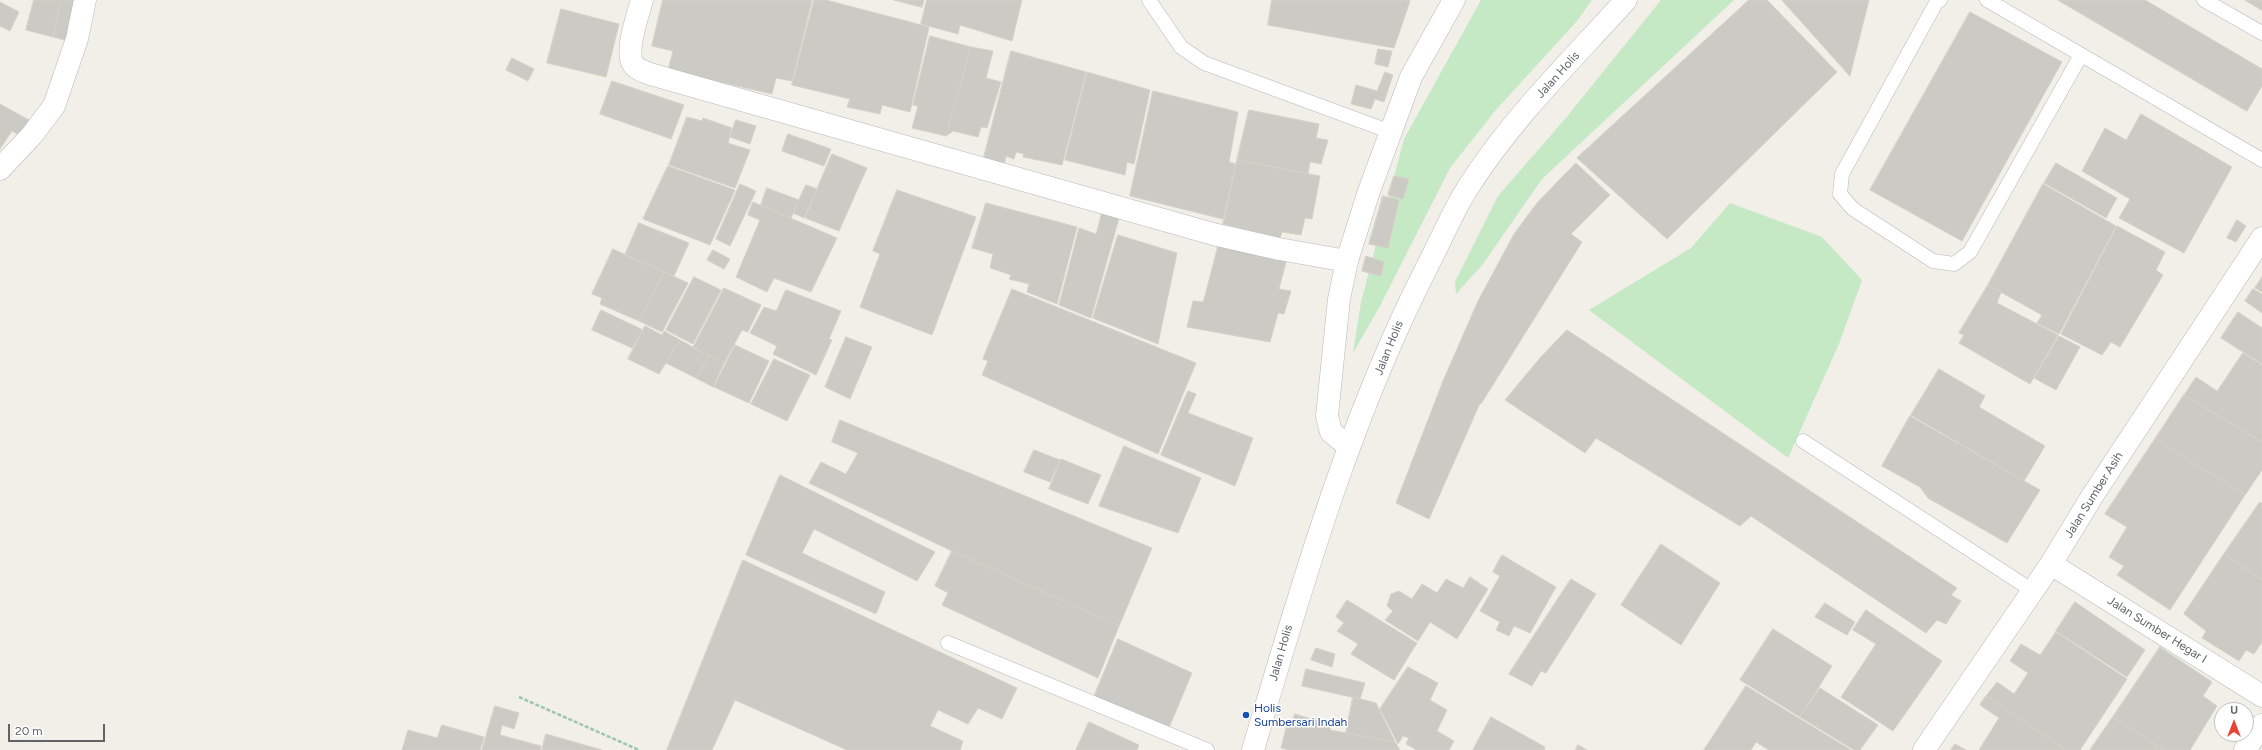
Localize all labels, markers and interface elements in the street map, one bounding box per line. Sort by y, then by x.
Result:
street label: Jalan Holis [1533,49,1583,101]
street label: Jalan Holis [1372,319,1406,377]
street label: Jalan Sumber Asih [2062,449,2126,541]
street label: Jalan Sumber Hegar I [2105,594,2209,666]
street label: Jalan Holis [1266,623,1296,683]
place label: Holis Sumbersari Indah [1254,701,1347,729]
north arrow [2214,702,2254,742]
text: U [2230,704,2238,717]
marker: Holis Sumbersari Indah [1241,710,1251,720]
scale bar [10,716,107,742]
text: 20 m [15,724,43,738]

